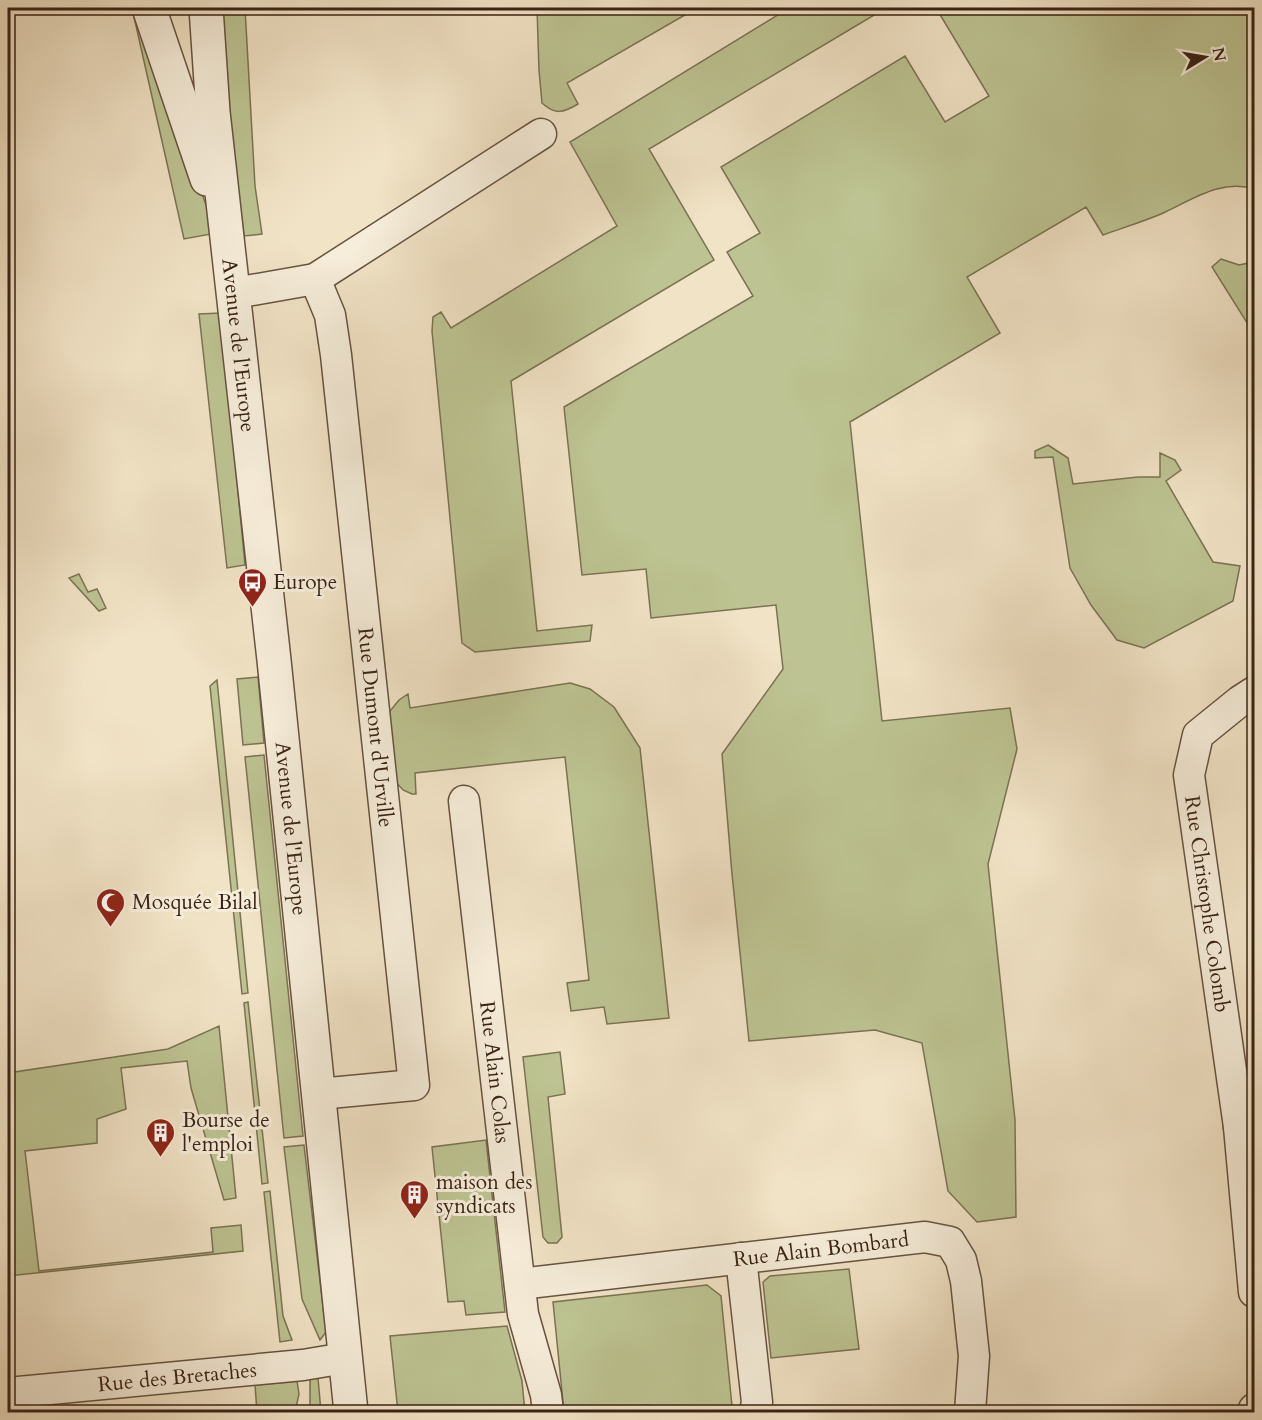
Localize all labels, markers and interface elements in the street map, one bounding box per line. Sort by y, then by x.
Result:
north arrow [1175,27,1235,87]
text: N [1207,45,1231,63]
street label: Avenue de l'Europe [215,257,263,434]
bus stop icon: Europe [236,566,268,608]
place label: Europe [273,568,337,597]
street label: Rue Dumont d'Urville [351,626,401,829]
street label: Avenue de l'Europe [268,740,315,917]
street label: Rue Christophe Colomb [1178,794,1237,1014]
mosque icon: Mosquée Bilal [95,886,127,928]
place label: Mosquée Bilal [132,888,258,917]
street label: Rue Alain Colas [473,1000,518,1145]
place label: Bourse de l'emploi [182,1106,270,1159]
building icon: Bourse de l'emploi [145,1116,177,1158]
place label: maison des syndicats [436,1168,532,1221]
building icon: maison des syndicats [399,1178,431,1220]
street label: Rue Alain Bombard [732,1224,910,1274]
street label: Rue des Bretaches [96,1355,258,1399]

